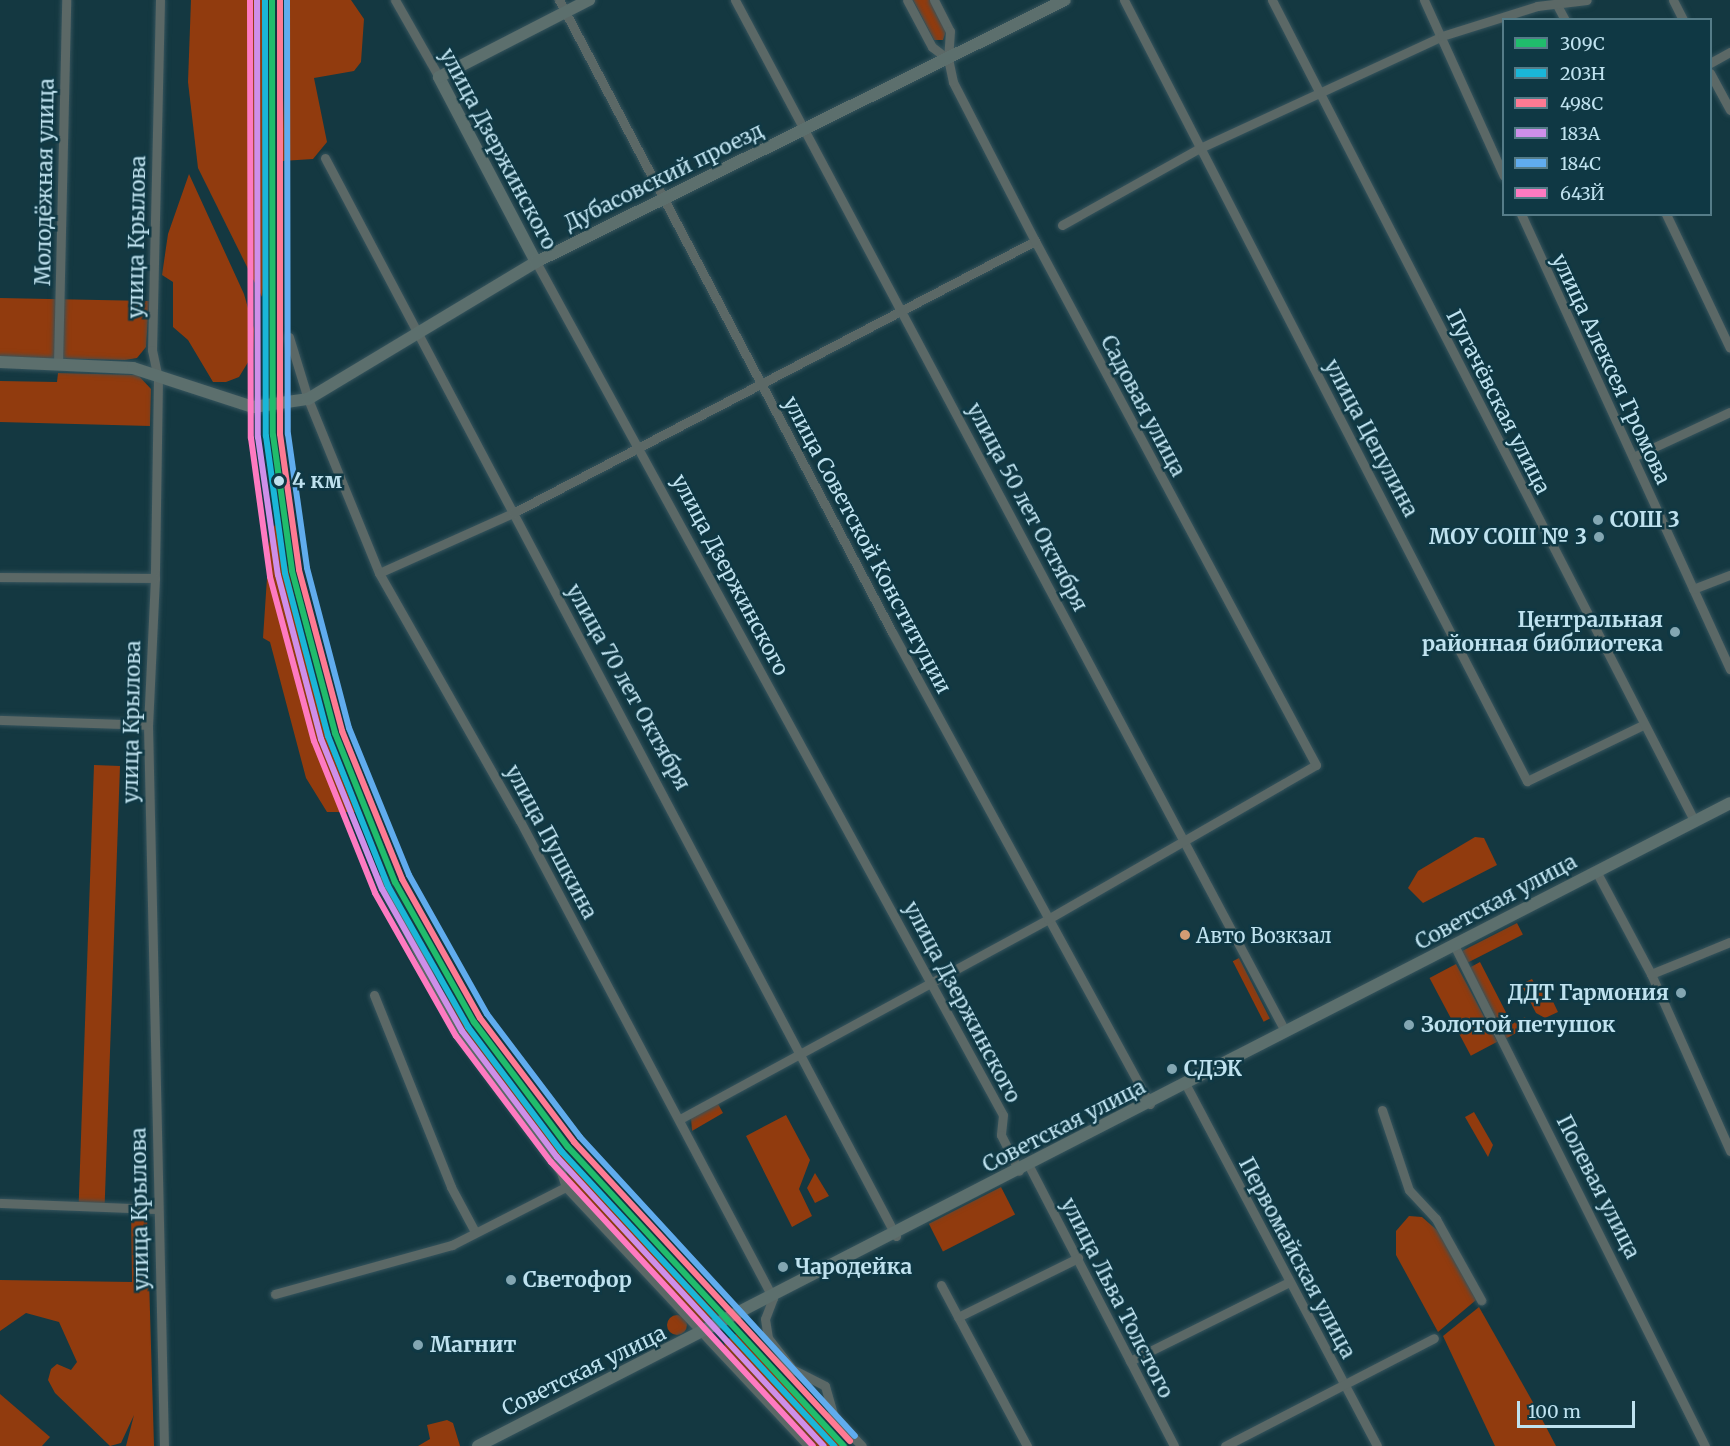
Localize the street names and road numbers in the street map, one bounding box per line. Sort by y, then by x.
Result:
street label: улица Дзержинского [434,44,562,254]
street label: Молодёжная улица [31,78,59,286]
street label: Дубасовский проезд [560,118,768,236]
street label: улица Крылова [123,155,151,319]
street label: улица Алексея Громова [1546,250,1676,488]
street label: Пугачёвская улица [1441,306,1555,498]
street label: Садовая улица [1095,331,1191,481]
street label: улица Цепулина [1319,355,1423,521]
street label: улица Советской Конституции [778,392,956,698]
street label: улица 50 лет Октября [961,398,1093,616]
street label: улица Дзержинского [666,470,794,680]
street label: улица 70 лет Октября [561,579,695,795]
street label: улица Крылова [118,640,146,804]
street label: улица Пушкина [500,761,602,923]
street label: Советская улица [1411,849,1581,955]
street label: улица Дзержинского [898,897,1026,1107]
street label: Советская улица [978,1074,1150,1178]
street label: Полевая улица [1551,1111,1645,1263]
street label: улица Крылова [126,1127,154,1291]
street label: Первомайская улица [1233,1153,1361,1363]
street label: улица Льва Толстого [1056,1194,1178,1402]
street label: Советская улица [498,1320,670,1422]

